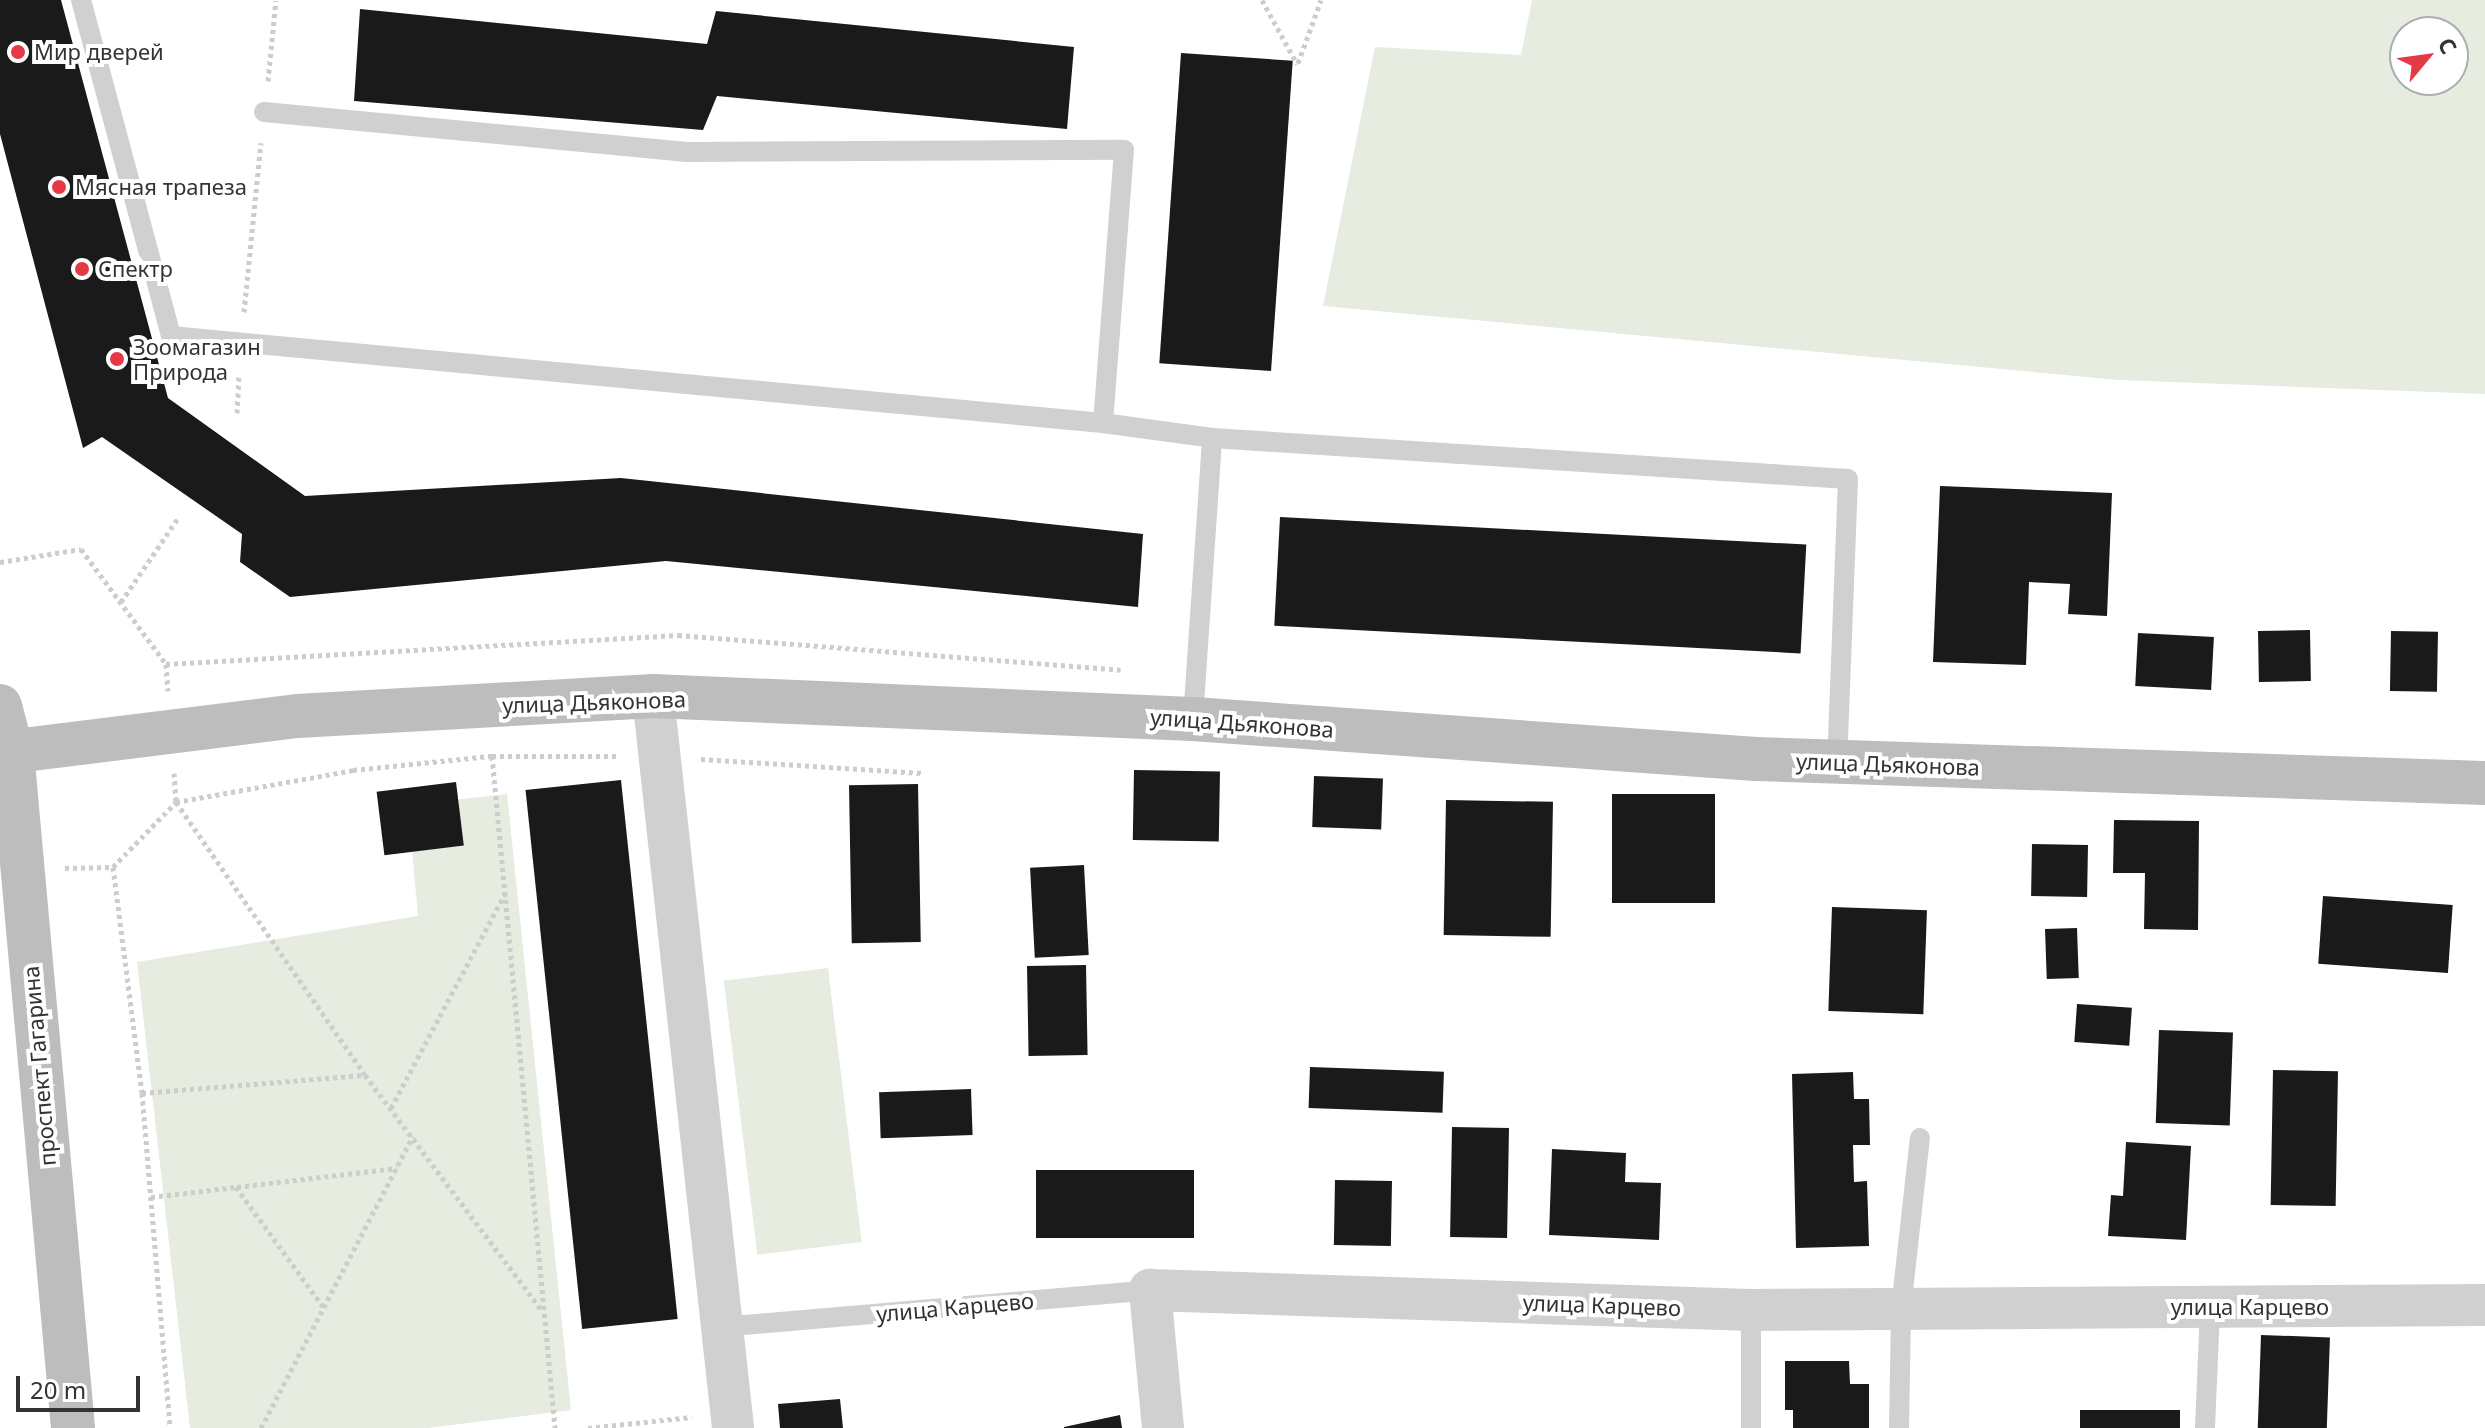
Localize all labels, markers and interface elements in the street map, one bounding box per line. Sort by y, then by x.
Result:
north arrow [2389,16,2469,96]
text: С [2432,32,2465,59]
place label: Мир дверей [34,39,164,65]
marker: Мир дверей [9,43,27,61]
place label: Мясная трапеза [75,174,247,200]
marker: Мясная трапеза [50,178,68,196]
place label: Спектр [98,256,173,282]
marker: Спектр [73,260,91,278]
place label: Зоомагазин Природа [133,333,261,384]
marker: Зоомагазин Природа [108,350,126,368]
street label: улица Дьяконова [502,686,686,718]
street label: улица Дьяконова [1149,703,1335,743]
street label: улица Дьяконова [1796,748,1980,780]
street label: проспект Гагарина [17,965,61,1167]
street label: улица Карцево [875,1287,1035,1327]
street label: улица Карцево [1522,1289,1682,1321]
street label: улица Карцево [2171,1294,2329,1320]
scale bar [20,1360,144,1410]
text: 20 m [30,1373,86,1406]

